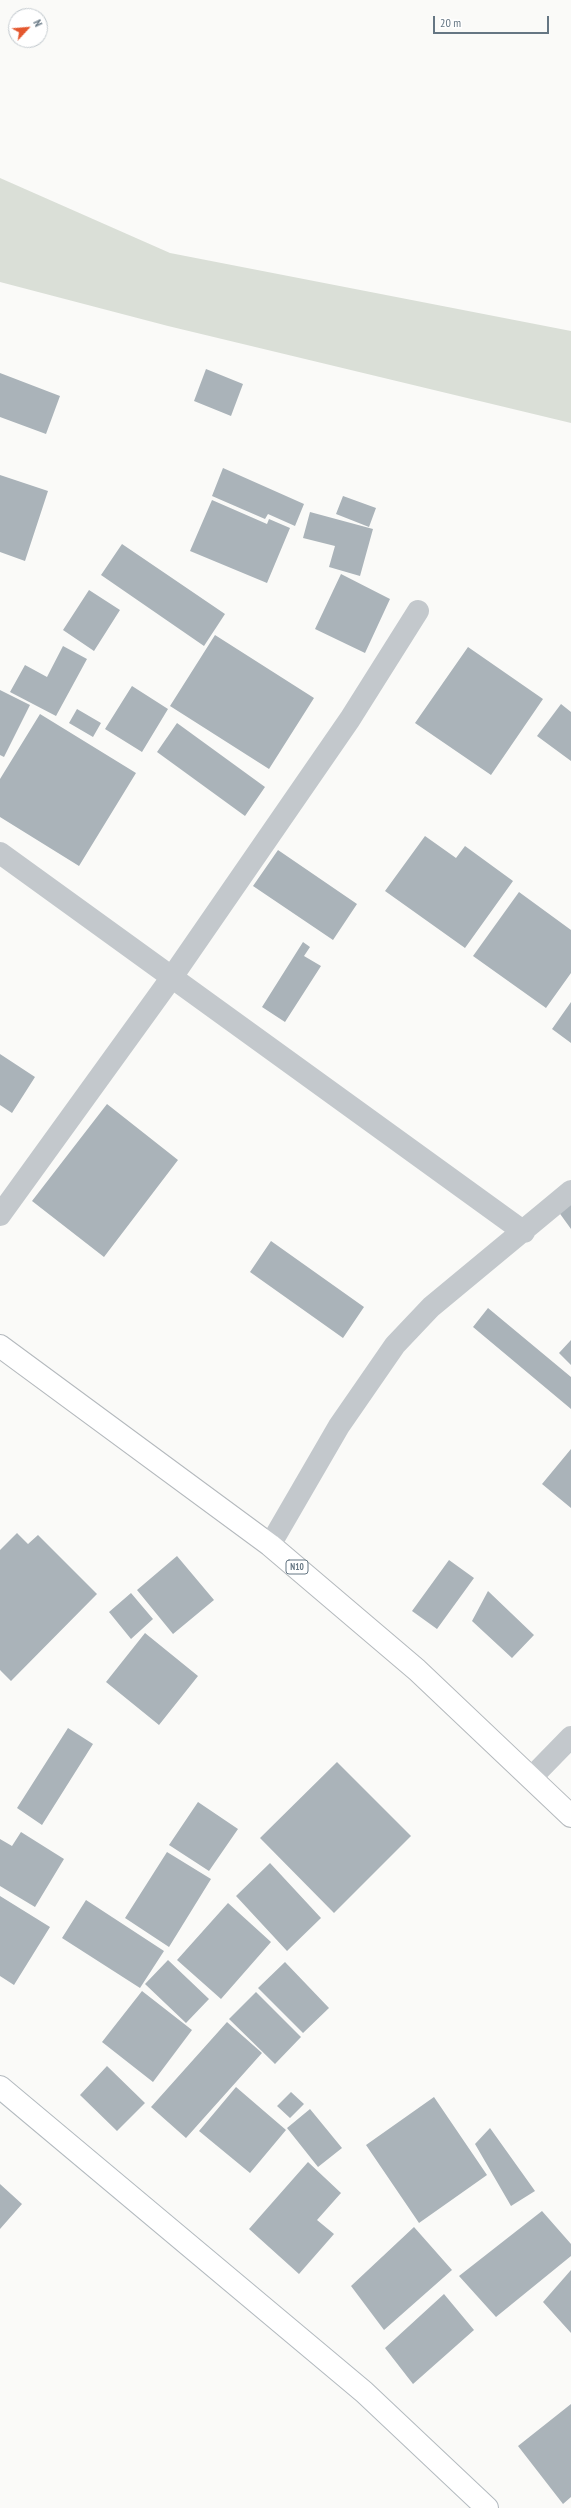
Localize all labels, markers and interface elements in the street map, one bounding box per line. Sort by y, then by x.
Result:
north arrow [8,8,48,48]
scale bar [435,8,551,34]
text: 20 m [440,15,461,30]
text: N [30,17,45,29]
road number: N10 [286,1560,308,1574]

